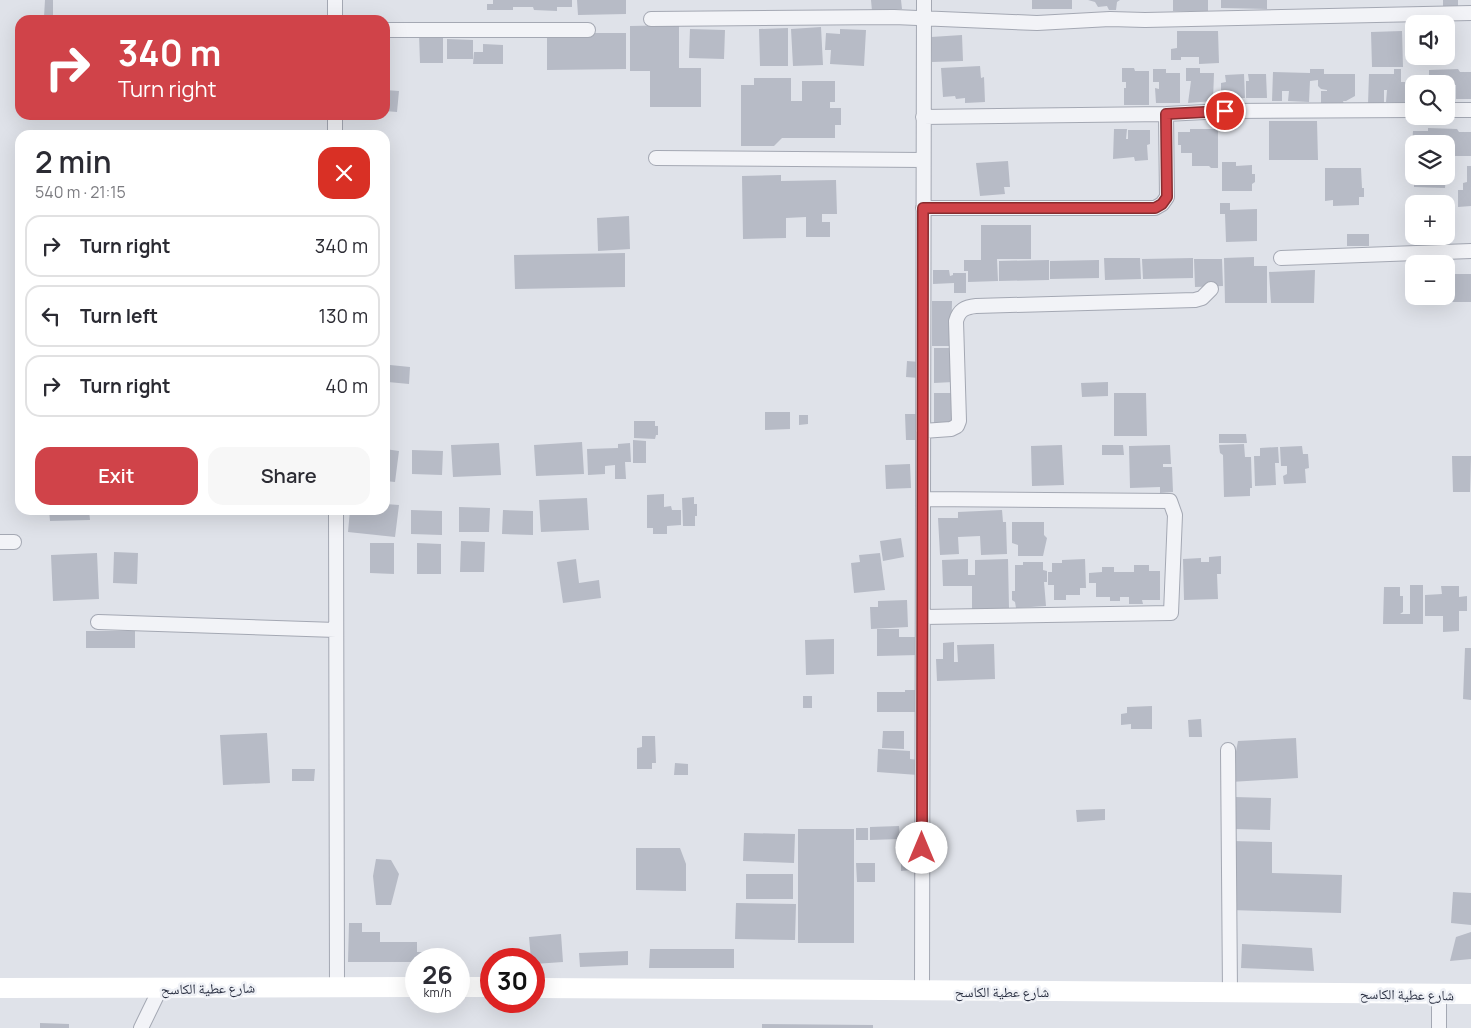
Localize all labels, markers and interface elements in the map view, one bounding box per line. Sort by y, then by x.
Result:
map controls [1405,15,1455,305]
button: sound [1405,15,1455,65]
text: 340 m [118,29,221,77]
icon: right [35,35,100,100]
text: Turn right [118,74,216,104]
button: search [1405,75,1455,125]
pin [1204,90,1246,132]
icon: arrive [1211,97,1239,125]
button: layers [1405,135,1455,185]
text: 2 min [35,141,111,182]
button: close [318,147,370,199]
text: 540 m · 21:15 [35,181,126,203]
button: + [1405,195,1455,245]
icon: right [37,232,65,260]
text: Turn right [80,233,170,259]
text: 340 m [315,233,368,259]
button: − [1405,255,1455,305]
icon: left [37,302,65,330]
text: Turn left [80,303,158,329]
text: 130 m [319,303,368,329]
icon: right [37,372,65,400]
text: Turn right [80,373,170,399]
text: 40 m [325,373,368,399]
button: Exit [35,447,198,505]
button: Share [208,447,370,505]
position arrow [895,821,947,873]
speed limit sign: 30 [480,948,545,1013]
text: 26 [422,957,453,992]
street label: شارع عطية الكاسح [161,978,255,999]
street label: شارع عطية الكاسح [955,982,1049,1002]
text: km/h [424,984,451,1001]
street label: شارع عطية الكاسح [1360,984,1454,1005]

